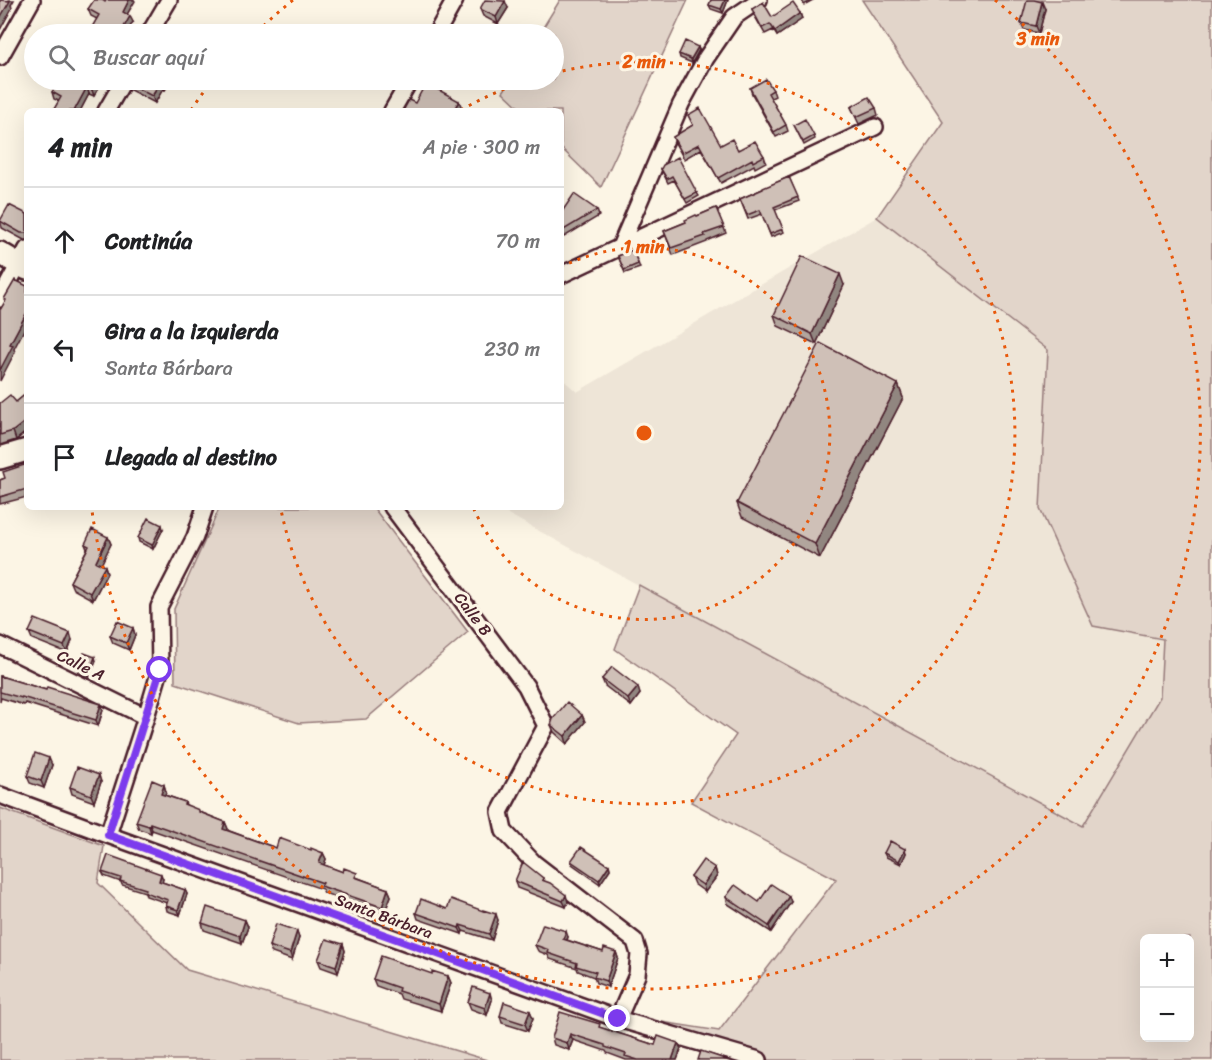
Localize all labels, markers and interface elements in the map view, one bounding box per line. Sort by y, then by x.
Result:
text: 3 min [1015,23,1060,55]
search box [24,24,564,90]
text: Buscar aquí [93,38,205,77]
icon: search [45,41,78,74]
text: 2 min [621,46,666,78]
text: 4 min [48,124,112,170]
text: A pie · 300 m [423,130,540,165]
text: Continúa [105,222,192,261]
text: 70 m [495,224,540,259]
icon: ahead [48,225,81,258]
text: 1 min [624,231,665,263]
text: Gira a la izquierda [105,312,278,351]
text: 230 m [484,332,540,367]
icon: left [48,333,81,366]
text: Santa Bárbara [105,351,233,386]
centre of rings [634,423,654,443]
text: Llegada al destino [105,438,277,477]
icon: arrive [48,441,81,474]
street label: Calle B [446,585,500,643]
street label: Calle A [52,641,110,689]
route start [146,656,172,682]
street label: Santa Bárbara [331,885,437,947]
map controls [1140,934,1194,1042]
button: + [1140,934,1194,988]
button: − [1140,988,1194,1042]
route end [604,1005,630,1031]

